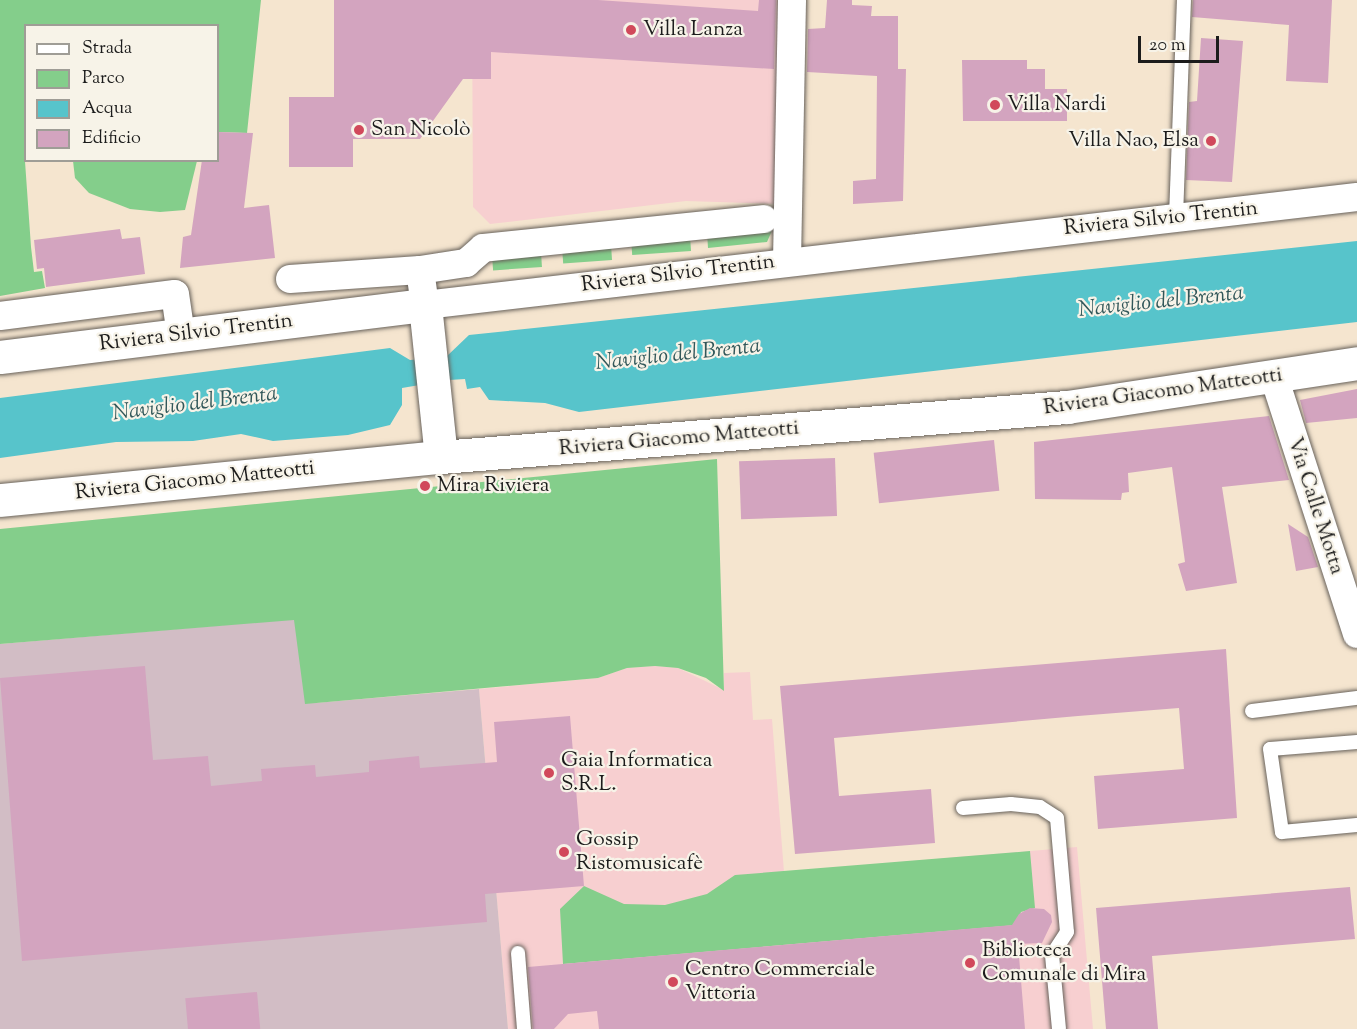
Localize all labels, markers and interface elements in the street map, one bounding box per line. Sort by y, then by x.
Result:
place label: Villa Lanza [643,17,743,43]
marker: Villa Lanza [624,23,638,37]
legend [24,24,219,162]
scale bar [1141,24,1222,62]
text: 20 m [1149,33,1186,59]
text: Strada [82,36,132,62]
text: Parco [82,66,125,92]
place label: Villa Nardi [1007,92,1106,118]
text: Acqua [82,96,132,122]
marker: Villa Nardi [988,98,1002,112]
place label: San Nicolò [371,117,471,143]
marker: San Nicolò [352,123,366,137]
text: Edificio [82,126,141,152]
place label: Villa Nao, Elsa [1068,128,1199,154]
marker: Villa Nao, Elsa [1204,134,1218,148]
street label: Riviera Silvio Trentin [1063,196,1259,242]
street label: Riviera Silvio Trentin [580,250,776,298]
water label: Naviglio del Brenta [1077,281,1245,325]
street label: Riviera Silvio Trentin [98,309,294,357]
water label: Naviglio del Brenta [594,334,762,378]
street label: Riviera Giacomo Matteotti [1042,363,1284,421]
water label: Naviglio del Brenta [111,382,279,428]
street label: Riviera Giacomo Matteotti [558,416,800,462]
street label: Via Calle Motta [1281,434,1349,578]
street label: Riviera Giacomo Matteotti [74,456,316,506]
place label: Mira Riviera [437,473,549,499]
marker: Mira Riviera [418,479,432,493]
place label: Gaia Informatica S.R.L. [561,748,713,798]
marker: Gaia Informatica S.R.L. [542,766,556,780]
place label: Gossip Ristomusicafè [576,827,703,877]
marker: Gossip Ristomusicafè [557,845,571,859]
place label: Biblioteca Comunale di Mira [982,938,1146,988]
marker: Biblioteca Comunale di Mira [963,956,977,970]
place label: Centro Commerciale Vittoria [685,957,875,1007]
marker: Centro Commerciale Vittoria [666,975,680,989]

